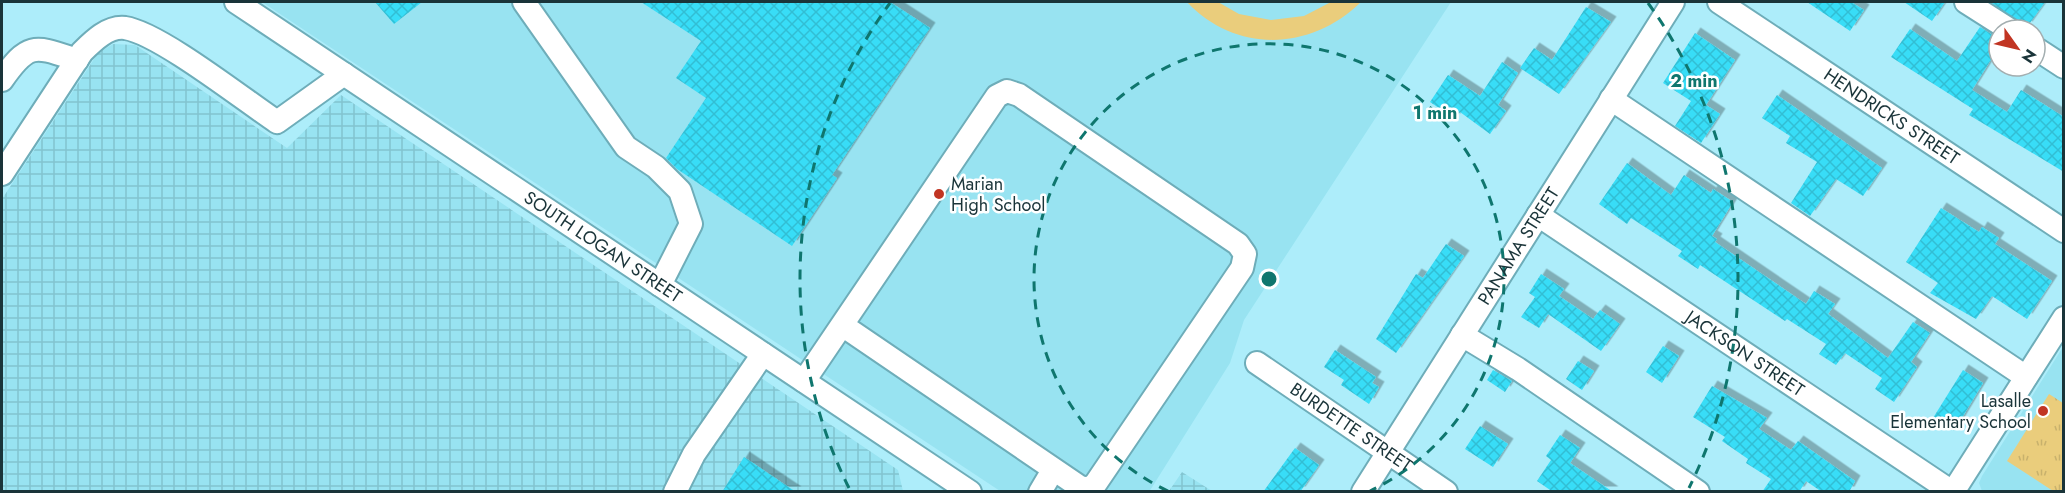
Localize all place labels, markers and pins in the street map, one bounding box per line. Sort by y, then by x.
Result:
place label: Marian High School [951,171,1045,218]
marker: Marian High School [932,187,946,201]
centre of rings [1259,269,1279,289]
place label: Lasalle Elementary School [1890,388,2031,435]
marker: Lasalle Elementary School [2036,404,2050,418]

